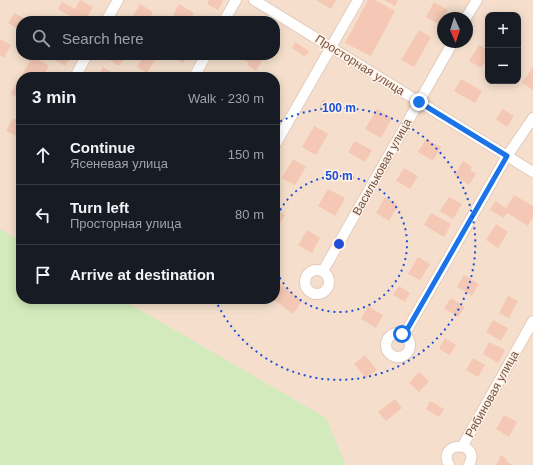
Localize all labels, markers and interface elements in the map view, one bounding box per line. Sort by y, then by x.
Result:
north arrow [437,12,473,48]
map controls [485,12,521,84]
button: + [485,12,521,48]
search box [16,16,280,60]
icon: search [30,27,52,49]
text: Search here [62,30,144,47]
street label: Просторная улица [313,32,408,98]
button: − [485,48,521,84]
text: 3 min [32,88,76,107]
text: Walk · 230 m [188,91,264,106]
route end [410,93,428,111]
text: 100 m [322,101,356,115]
street label: Васильковая улица [350,116,415,218]
text: Continue [70,139,135,156]
icon: ahead [32,144,54,166]
text: 150 m [228,147,264,162]
text: Ясеневая улица [70,156,168,171]
text: 50 m [325,169,353,183]
text: Turn left [70,199,129,216]
icon: left [32,204,54,226]
text: 80 m [235,207,264,222]
text: Просторная улица [70,216,181,231]
centre of rings [332,237,346,251]
icon: arrive [32,264,54,286]
text: Arrive at destination [70,266,215,283]
route start [393,325,411,343]
street label: Рябиновая улица [462,348,522,440]

